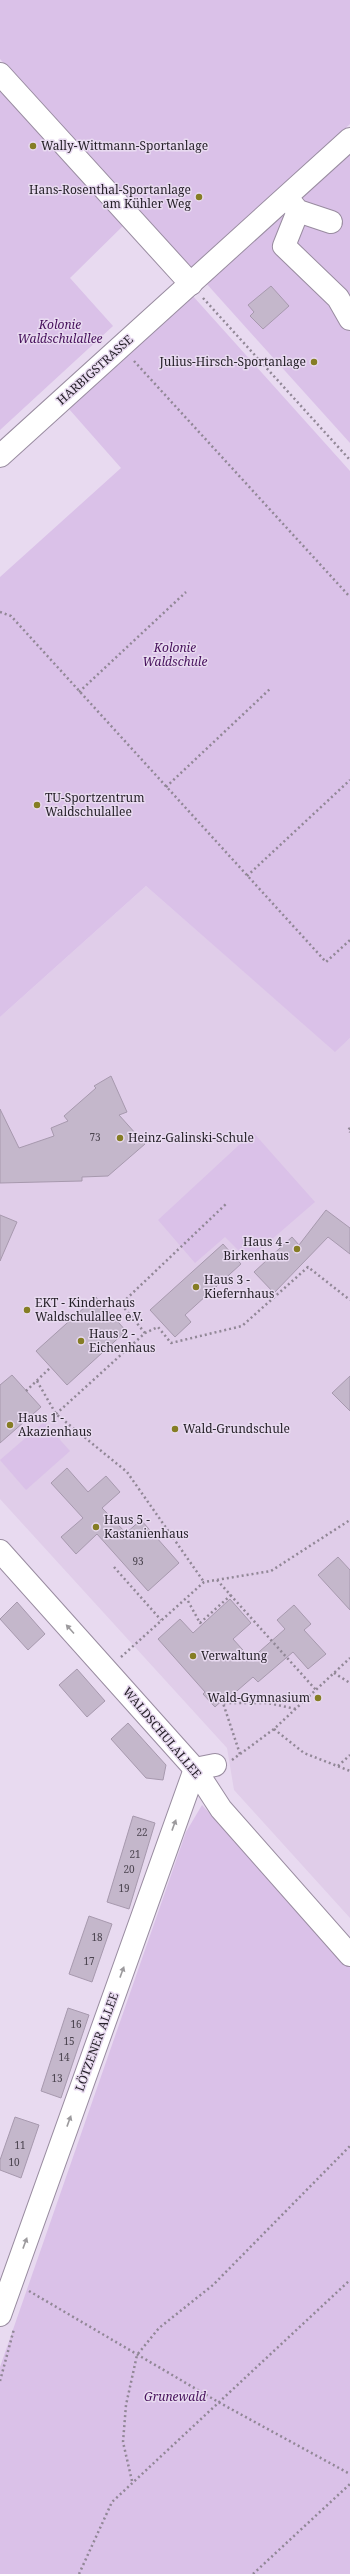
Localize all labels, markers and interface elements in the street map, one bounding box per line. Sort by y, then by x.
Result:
place label: Wally-Wittmann-Sportanlage [41,137,208,154]
marker: Wally-Wittmann-Sportanlage [28,141,38,151]
place label: Hans-Rosenthal-Sportanlage am Kühler Weg [29,181,192,212]
marker: Hans-Rosenthal-Sportanlage am Kühler Weg [194,192,204,202]
park label: Kolonie Waldschulallee [18,316,103,347]
street label: HARBIGSTRASSE [53,331,136,408]
place label: Julius-Hirsch-Sportanlage [159,353,306,370]
marker: Julius-Hirsch-Sportanlage [309,357,319,367]
park label: Kolonie Waldschule [143,639,207,670]
place label: TU-Sportzentrum Waldschulallee [45,789,145,820]
marker: TU-Sportzentrum Waldschulallee [32,800,42,810]
place label: Heinz-Galinski-Schule [128,1129,254,1146]
house number: 73 [89,1130,101,1144]
marker: Heinz-Galinski-Schule [115,1133,125,1143]
place label: Haus 4 - Birkenhaus [223,1233,289,1264]
marker: Haus 4 - Birkenhaus [292,1244,302,1254]
place label: Haus 3 - Kiefernhaus [204,1271,274,1302]
marker: Haus 3 - Kiefernhaus [191,1282,201,1292]
place label: EKT - Kinderhaus Waldschulallee e.V. [35,1294,143,1325]
marker: EKT - Kinderhaus Waldschulallee e.V. [22,1305,32,1315]
place label: Haus 2 - Eichenhaus [89,1325,155,1356]
marker: Haus 2 - Eichenhaus [76,1336,86,1346]
place label: Haus 1 - Akazienhaus [18,1409,92,1440]
marker: Haus 1 - Akazienhaus [5,1420,15,1430]
place label: Wald-Grundschule [183,1420,290,1437]
marker: Wald-Grundschule [170,1424,180,1434]
place label: Haus 5 - Kastanienhaus [104,1511,189,1542]
marker: Haus 5 - Kastanienhaus [91,1522,101,1532]
house number: 93 [132,1554,144,1568]
one-way arrow [66,1624,75,1633]
place label: Verwaltung [201,1647,268,1664]
marker: Verwaltung [188,1651,198,1661]
street label: WALDSCHULALLEE [119,1683,206,1782]
place label: Wald-Gymnasium [207,1689,310,1706]
marker: Wald-Gymnasium [313,1693,323,1703]
one-way arrow [172,1819,178,1831]
house number: 22 [136,1825,148,1839]
house number: 21 [129,1847,141,1861]
house number: 20 [123,1862,135,1876]
house number: 19 [118,1881,130,1895]
house number: 18 [91,1930,103,1944]
house number: 17 [83,1954,95,1968]
one-way arrow [120,1965,126,1977]
street label: LÖTZENER ALLEE [71,1990,122,2094]
house number: 16 [70,2017,82,2031]
house number: 15 [63,2034,75,2048]
house number: 14 [58,2050,70,2064]
house number: 13 [51,2071,63,2085]
one-way arrow [66,2114,72,2126]
house number: 11 [14,2138,26,2152]
house number: 10 [8,2155,20,2169]
one-way arrow [23,2237,29,2249]
park label: Grunewald [144,2388,206,2405]

